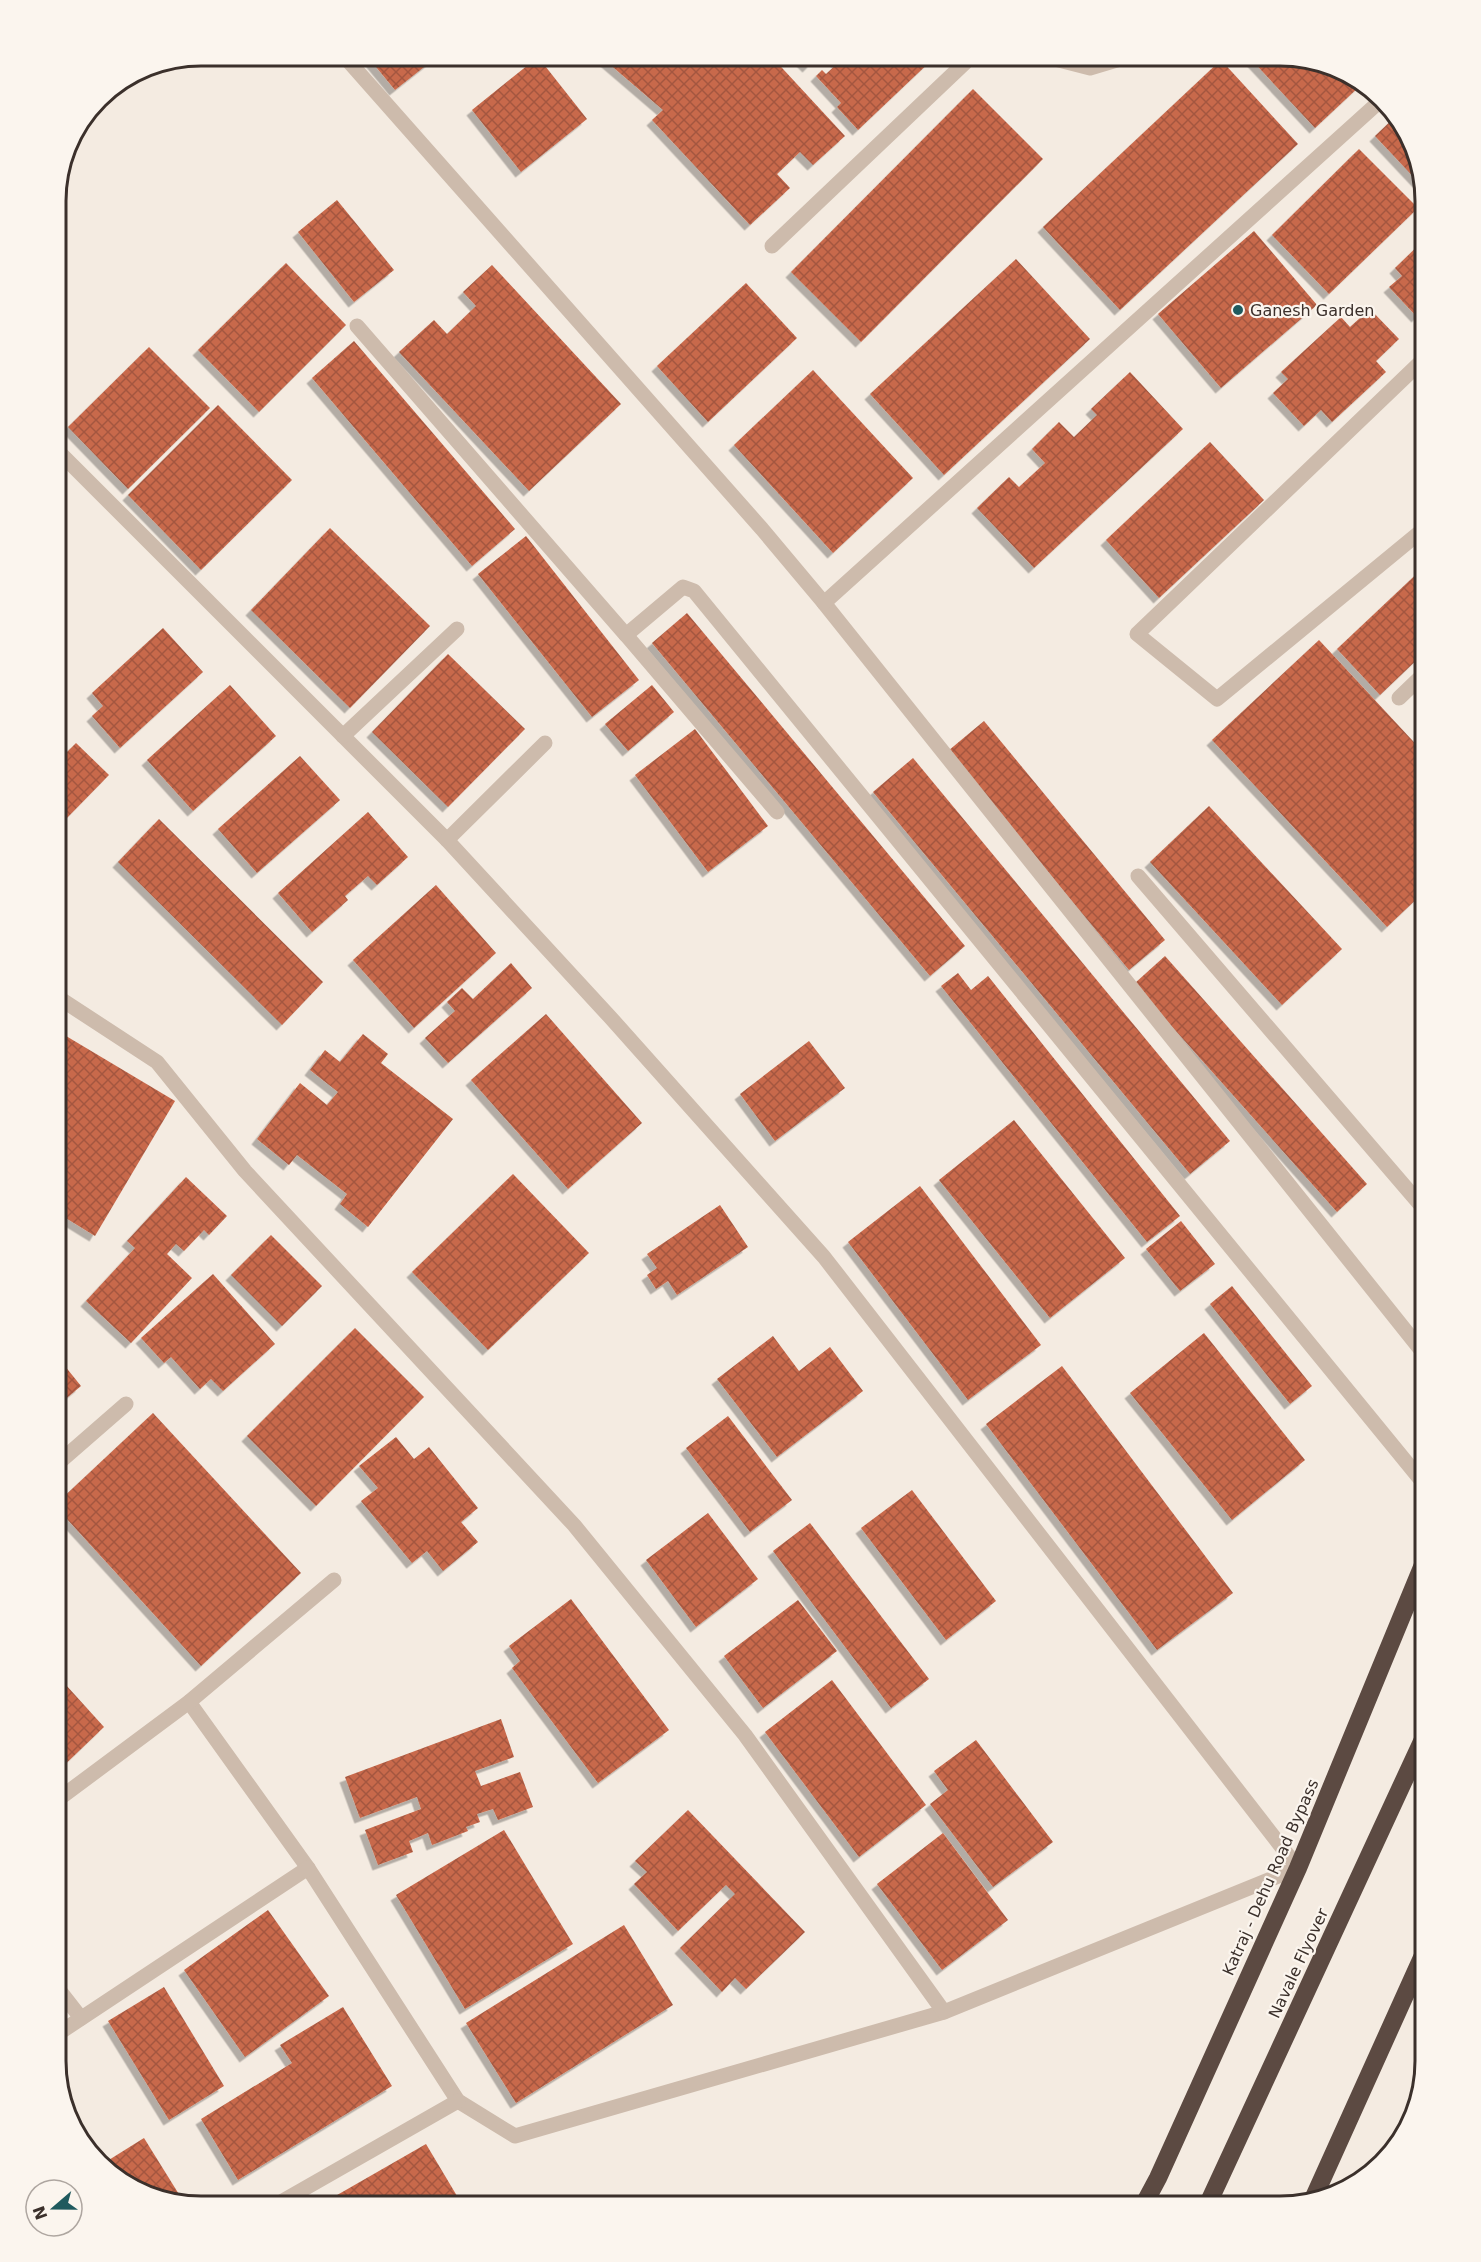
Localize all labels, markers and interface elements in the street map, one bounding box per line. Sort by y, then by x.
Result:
place label: Ganesh Garden [1250,301,1374,320]
marker: Ganesh Garden [1231,303,1245,317]
street label: Katraj - Dehu Road Bypass [1218,1776,1322,1978]
street label: Navale Flyover [1265,1905,1332,2021]
north arrow [24,2178,84,2238]
text: N [29,2203,52,2223]

